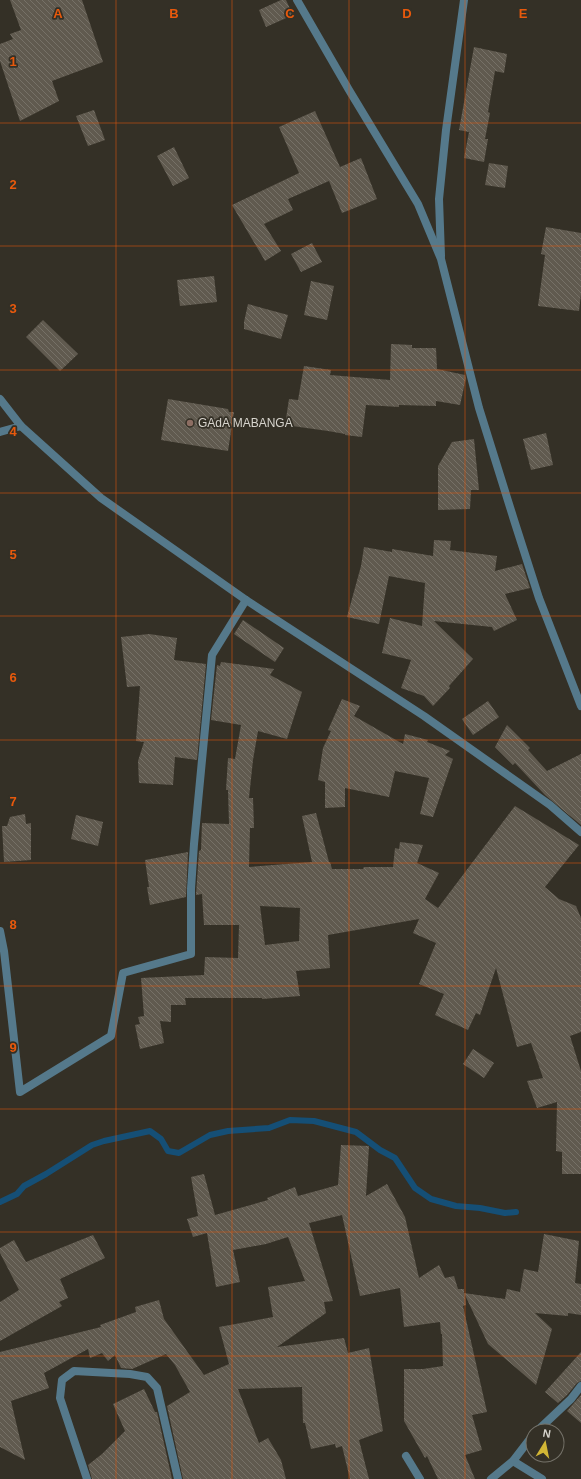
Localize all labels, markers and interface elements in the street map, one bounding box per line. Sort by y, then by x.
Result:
text: A [53,6,63,21]
text: B [169,6,179,21]
text: C [285,6,295,21]
text: D [402,6,412,21]
text: E [519,6,528,21]
text: 1 [9,54,17,69]
text: 2 [9,177,17,192]
text: 3 [9,301,17,316]
place label: GAdA MABANGA [198,416,293,430]
marker: GAdA MABANGA [185,418,195,428]
text: 4 [9,424,17,439]
text: 5 [9,547,17,562]
text: 6 [9,670,17,685]
text: 7 [9,794,17,809]
text: 8 [9,917,17,932]
text: 9 [9,1040,17,1055]
north arrow [525,1423,565,1463]
text: N [542,1427,552,1440]

